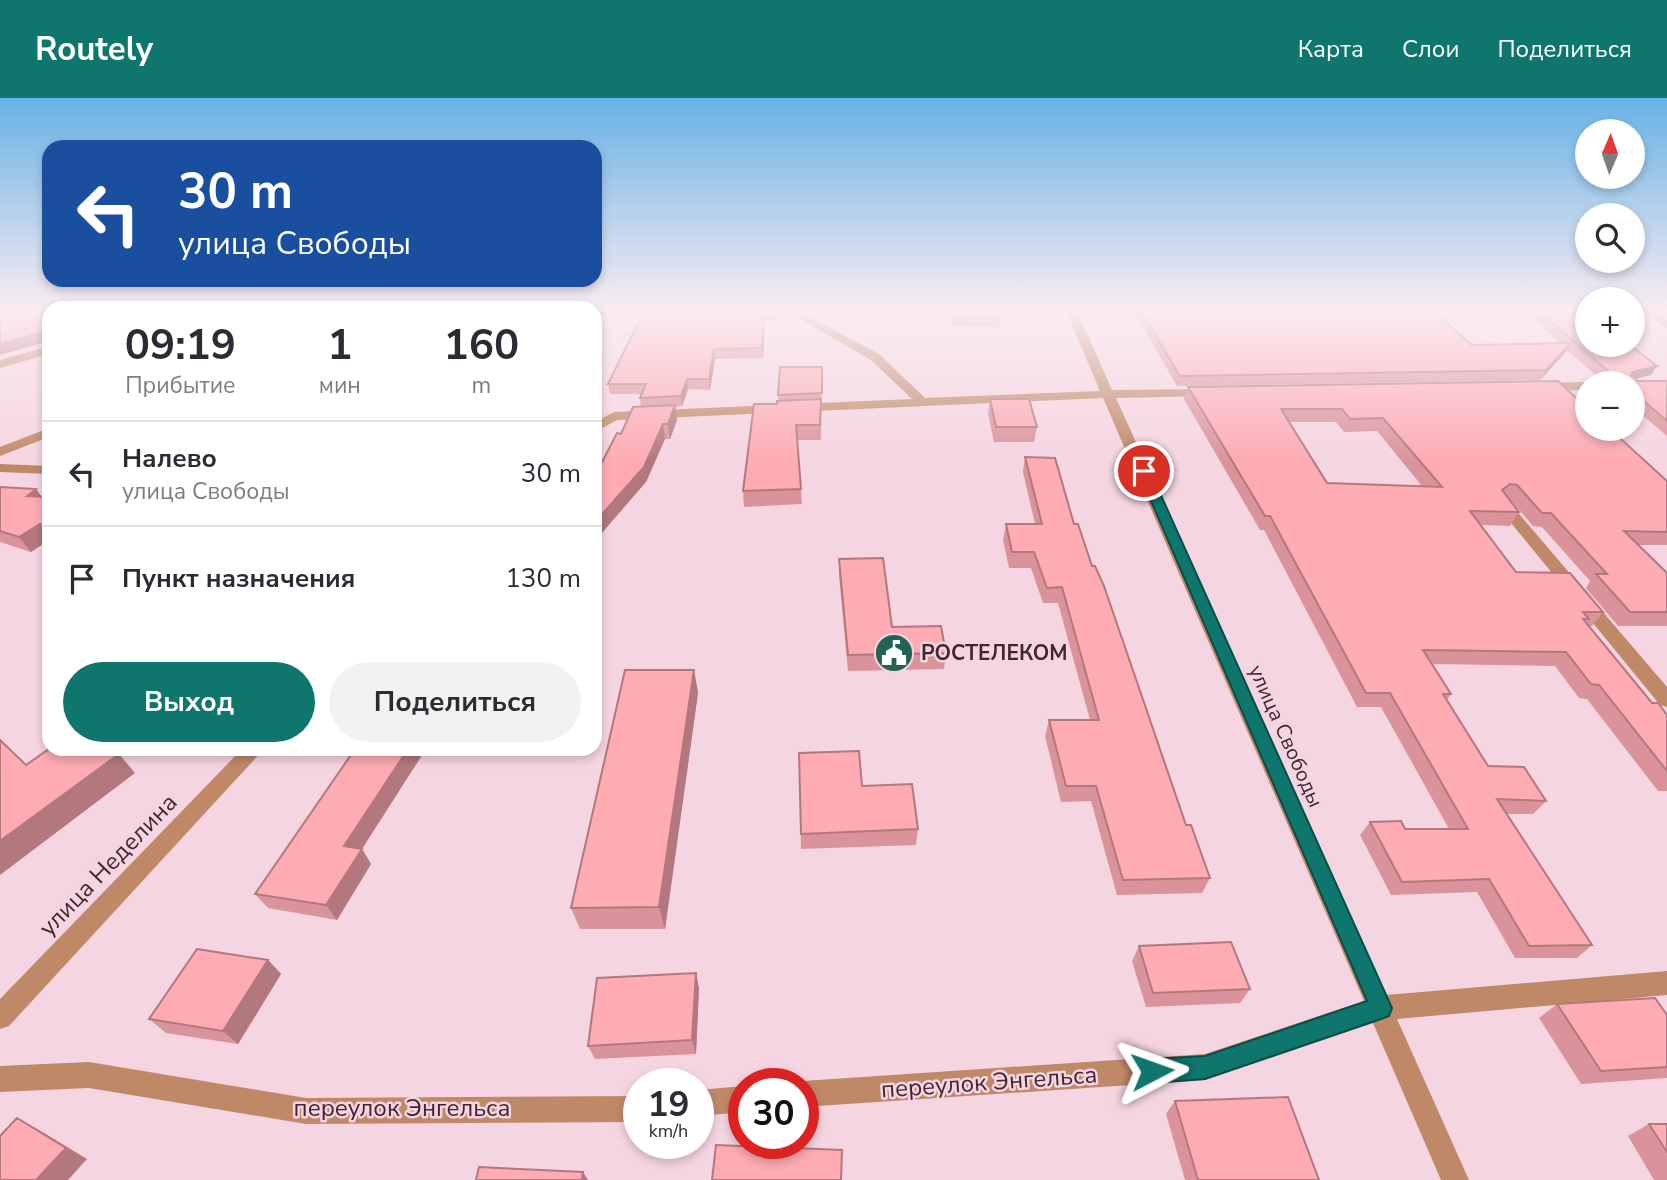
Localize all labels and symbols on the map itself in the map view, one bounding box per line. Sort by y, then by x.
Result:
north arrow [1575,119,1645,189]
pin [1114,441,1174,501]
public building icon: РОСТЕЛЕКОМ [873,632,915,674]
place label: РОСТЕЛЕКОМ [921,639,1068,667]
street label: улица Свободы [1242,660,1330,812]
street label: улица Неделина [32,787,184,943]
position arrow [1115,1034,1189,1108]
street label: переулок Энгельса [880,1058,1098,1106]
speed limit sign: 30 [728,1068,819,1159]
street label: переулок Энгельса [294,1092,510,1124]

